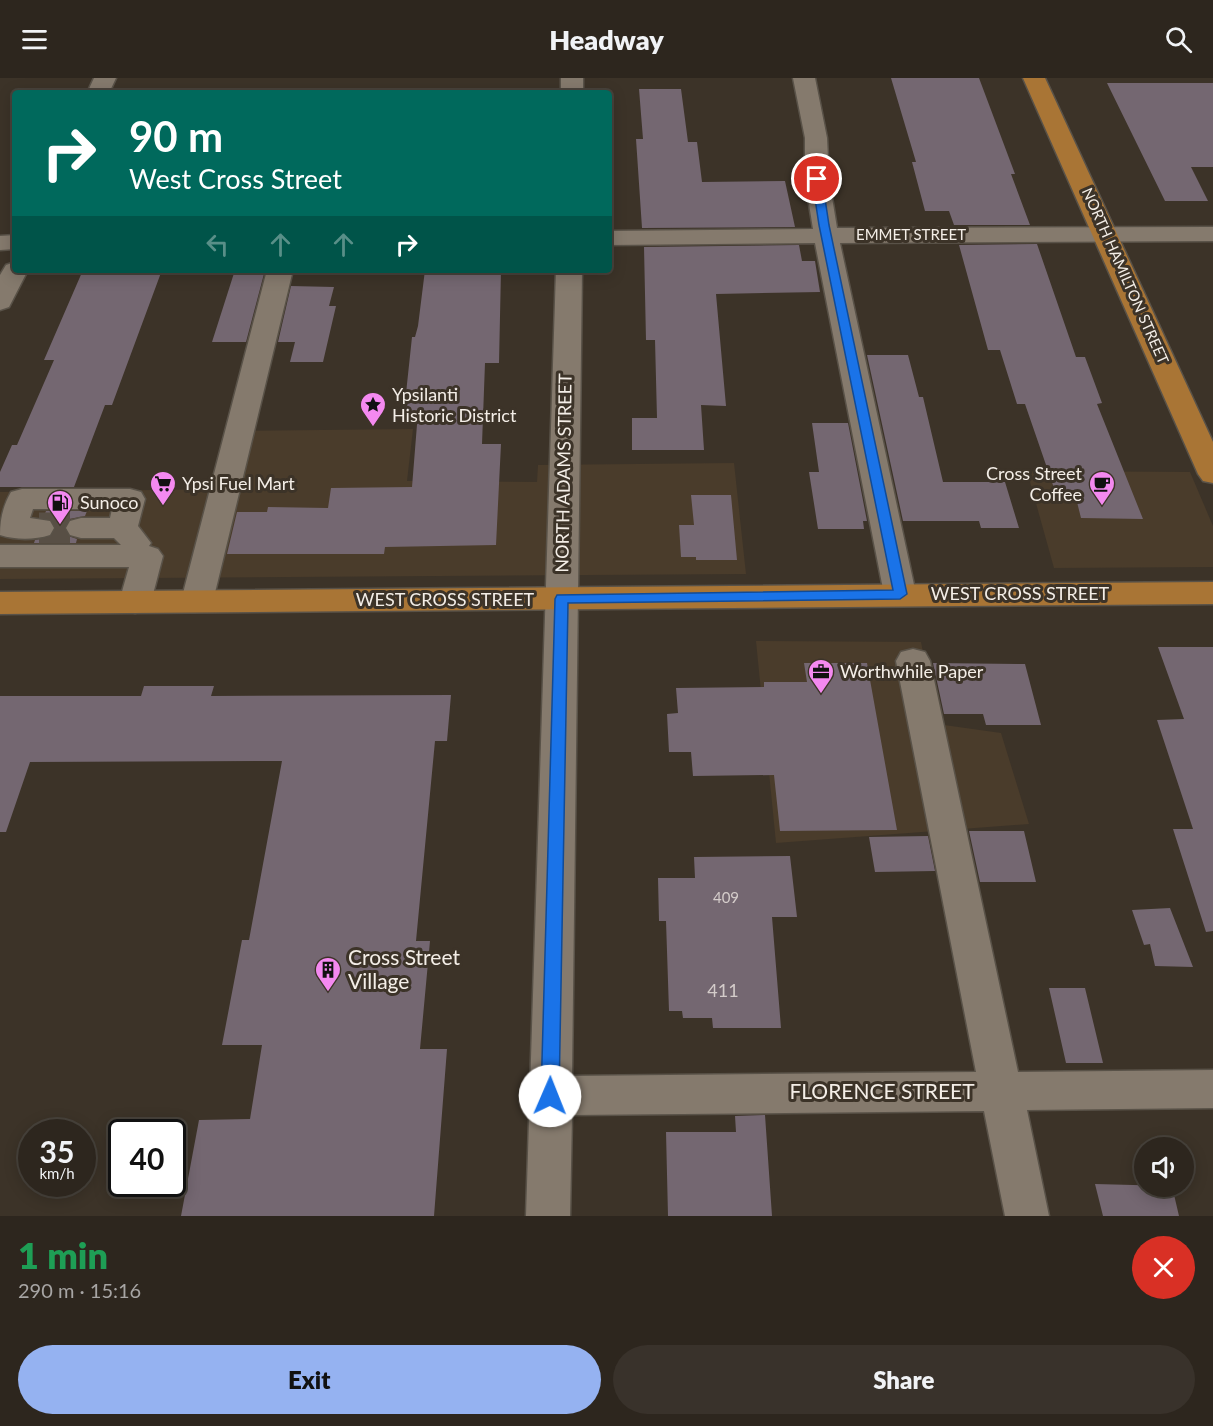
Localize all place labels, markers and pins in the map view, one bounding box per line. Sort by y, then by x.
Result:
pin [791,153,842,204]
place label: Ypsilanti Historic District [392,383,517,426]
place icon: Ypsilanti Historic District [358,390,388,428]
place label: Cross Street Coffee [986,462,1083,505]
supermarket icon: Ypsi Fuel Mart [148,469,178,507]
cafe icon: Cross Street Coffee [1087,469,1117,507]
place label: Ypsi Fuel Mart [182,472,295,494]
fuel station icon: Sunoco [45,488,75,526]
place label: Sunoco [80,491,139,513]
office icon: Worthwhile Paper [806,657,836,695]
place label: Worthwhile Paper [840,660,984,682]
place label: Cross Street Village [348,944,460,993]
building icon: Cross Street Village [313,955,343,993]

